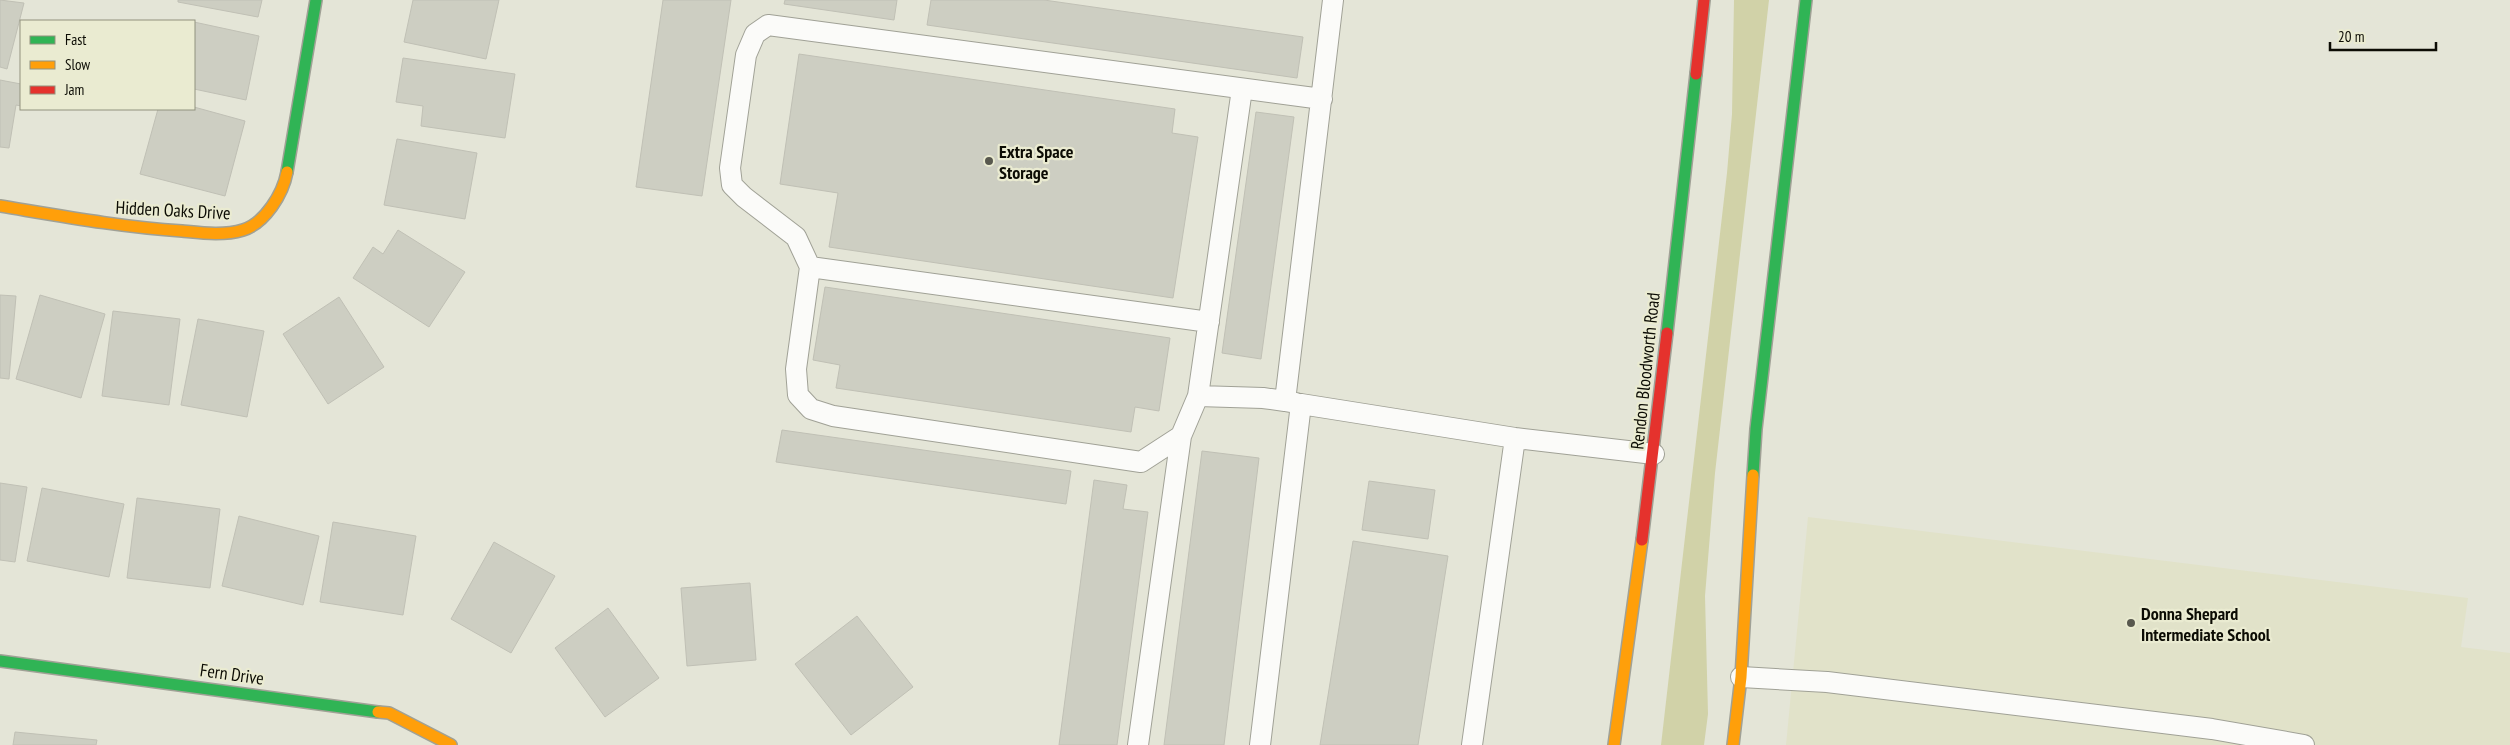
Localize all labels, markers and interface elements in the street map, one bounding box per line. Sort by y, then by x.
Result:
legend [20,20,195,110]
scale bar [2330,20,2436,52]
text: 20 m [2338,27,2364,46]
text: Fast [65,30,86,49]
text: Slow [65,55,90,74]
text: Jam [64,80,84,99]
place label: Extra Space Storage [999,140,1074,184]
marker: Extra Space Storage [983,155,995,167]
street label: Hidden Oaks Drive [115,196,231,224]
street label: Rendon Bloodworth Road [1625,291,1665,451]
place label: Donna Shepard Intermediate School [2141,602,2271,646]
marker: Donna Shepard Intermediate School [2125,617,2137,629]
street label: Fern Drive [199,658,265,690]

